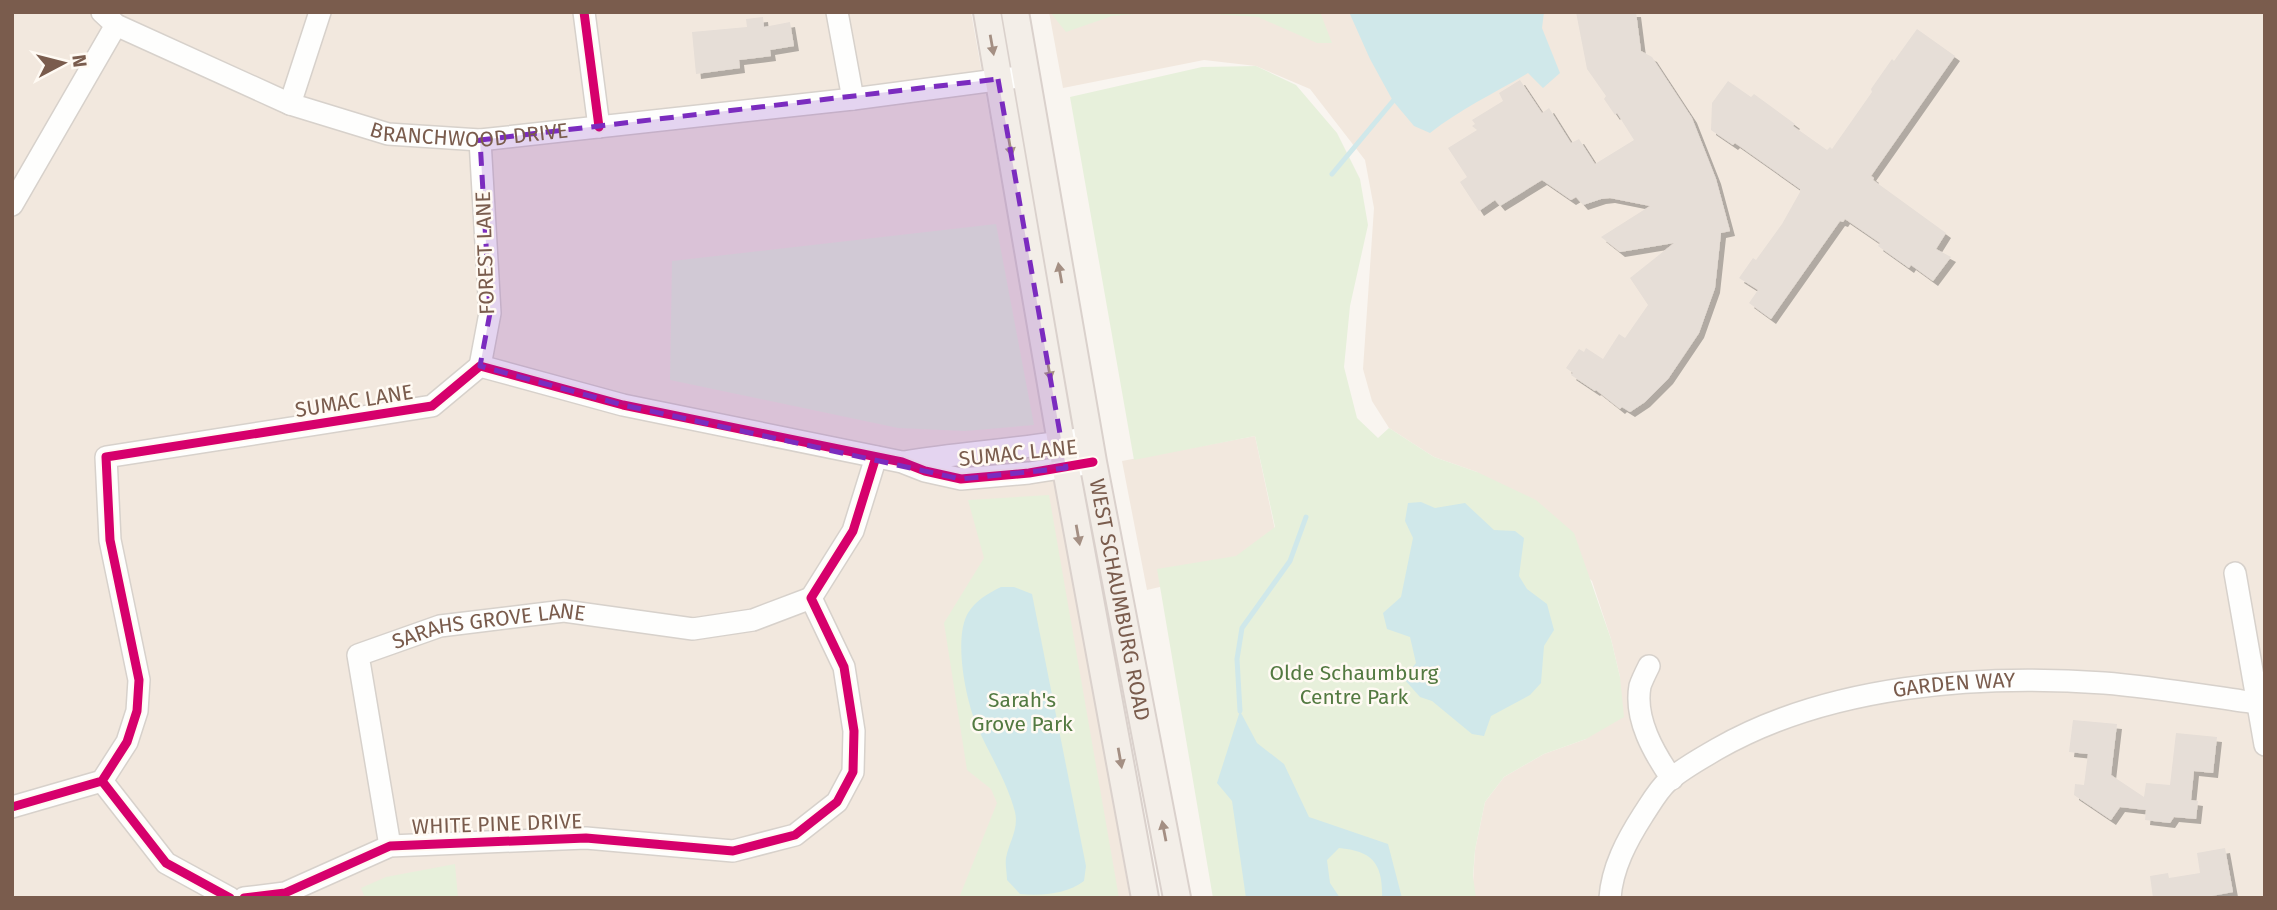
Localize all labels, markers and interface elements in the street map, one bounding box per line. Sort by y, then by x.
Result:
north arrow [28,28,98,98]
one-way arrow [987,35,998,57]
text: N [67,53,92,69]
street label: BRANCHWOOD DRIVE [367,116,569,153]
one-way arrow [1005,135,1016,157]
street label: FOREST LANE [470,191,500,315]
one-way arrow [1054,262,1065,284]
one-way arrow [1044,359,1055,381]
street label: SUMAC LANE [293,379,415,423]
street label: SUMAC LANE [958,434,1078,472]
street label: WEST SCHAUMBURG ROAD [1084,477,1156,723]
one-way arrow [1073,524,1084,546]
street label: SARAHS GROVE LANE [389,598,587,655]
park label: Olde Schaumburg Centre Park [1270,660,1439,710]
street label: GARDEN WAY [1891,667,2016,703]
park label: Sarah's Grove Park [971,687,1073,737]
one-way arrow [1114,747,1125,769]
street label: WHITE PINE DRIVE [411,808,583,840]
one-way arrow [1159,820,1170,842]

